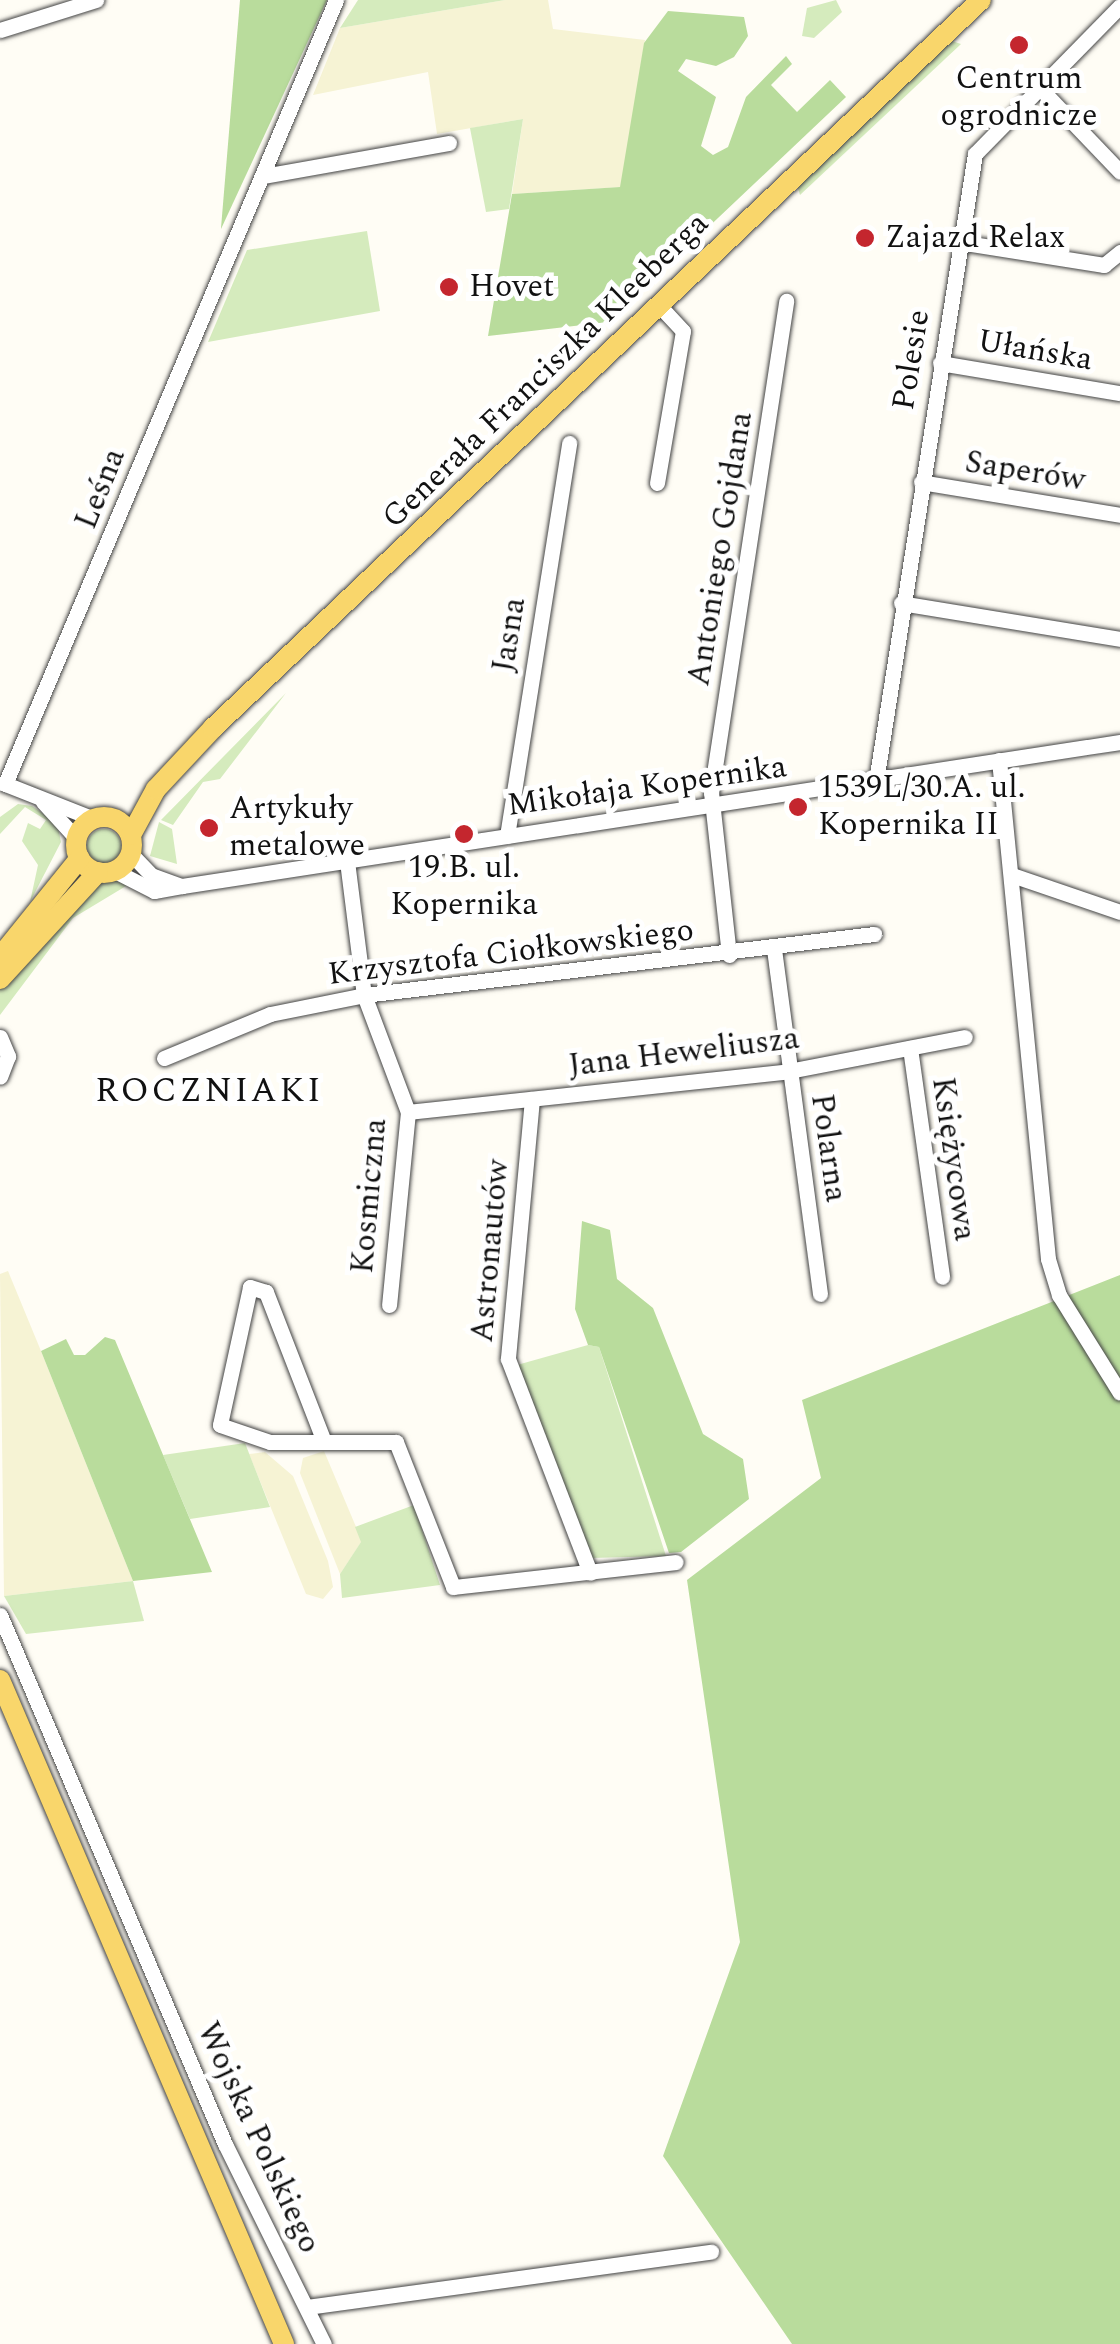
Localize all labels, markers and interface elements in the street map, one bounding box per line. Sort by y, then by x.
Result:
marker: Centrum ogrodnicze [1008,34,1030,56]
place label: Centrum ogrodnicze [941,61,1097,136]
street label: Generała Franciszka Kleeberga [375,205,717,537]
place label: Zajazd Relax [885,219,1065,257]
marker: Zajazd Relax [854,227,876,249]
place label: Hovet [469,268,554,306]
marker: Hovet [438,276,460,298]
street label: Polesie [885,307,939,413]
street label: Ułańska [974,322,1096,380]
street label: Antoniego Gojdana [680,409,762,689]
street label: Leśna [68,443,134,535]
street label: Saperów [962,444,1088,500]
street label: Jasna [485,595,535,675]
street label: Mikołaja Kopernika [505,748,789,826]
place label: 1539L/30.A. ul. Kopernika II [818,770,1026,845]
place label: Artykuły metalowe [229,791,365,866]
marker: 1539L/30.A. ul. Kopernika II [787,796,809,818]
marker: Artykuły metalowe [198,817,220,839]
marker: 19.B. ul. Kopernika [453,823,475,845]
place label: 19.B. ul. Kopernika [390,850,538,925]
street label: Krzysztofa Ciołkowskiego [326,912,696,994]
street label: Jana Heweliusza [566,1020,802,1086]
district label: ROCZNIAKI [95,1070,323,1112]
street label: Księżycowa [923,1075,983,1243]
street label: Polarna [801,1091,855,1205]
street label: Kosmiczna [344,1117,396,1275]
street label: Astronautów [464,1158,518,1344]
street label: Wojska Polskiego [188,2016,328,2260]

